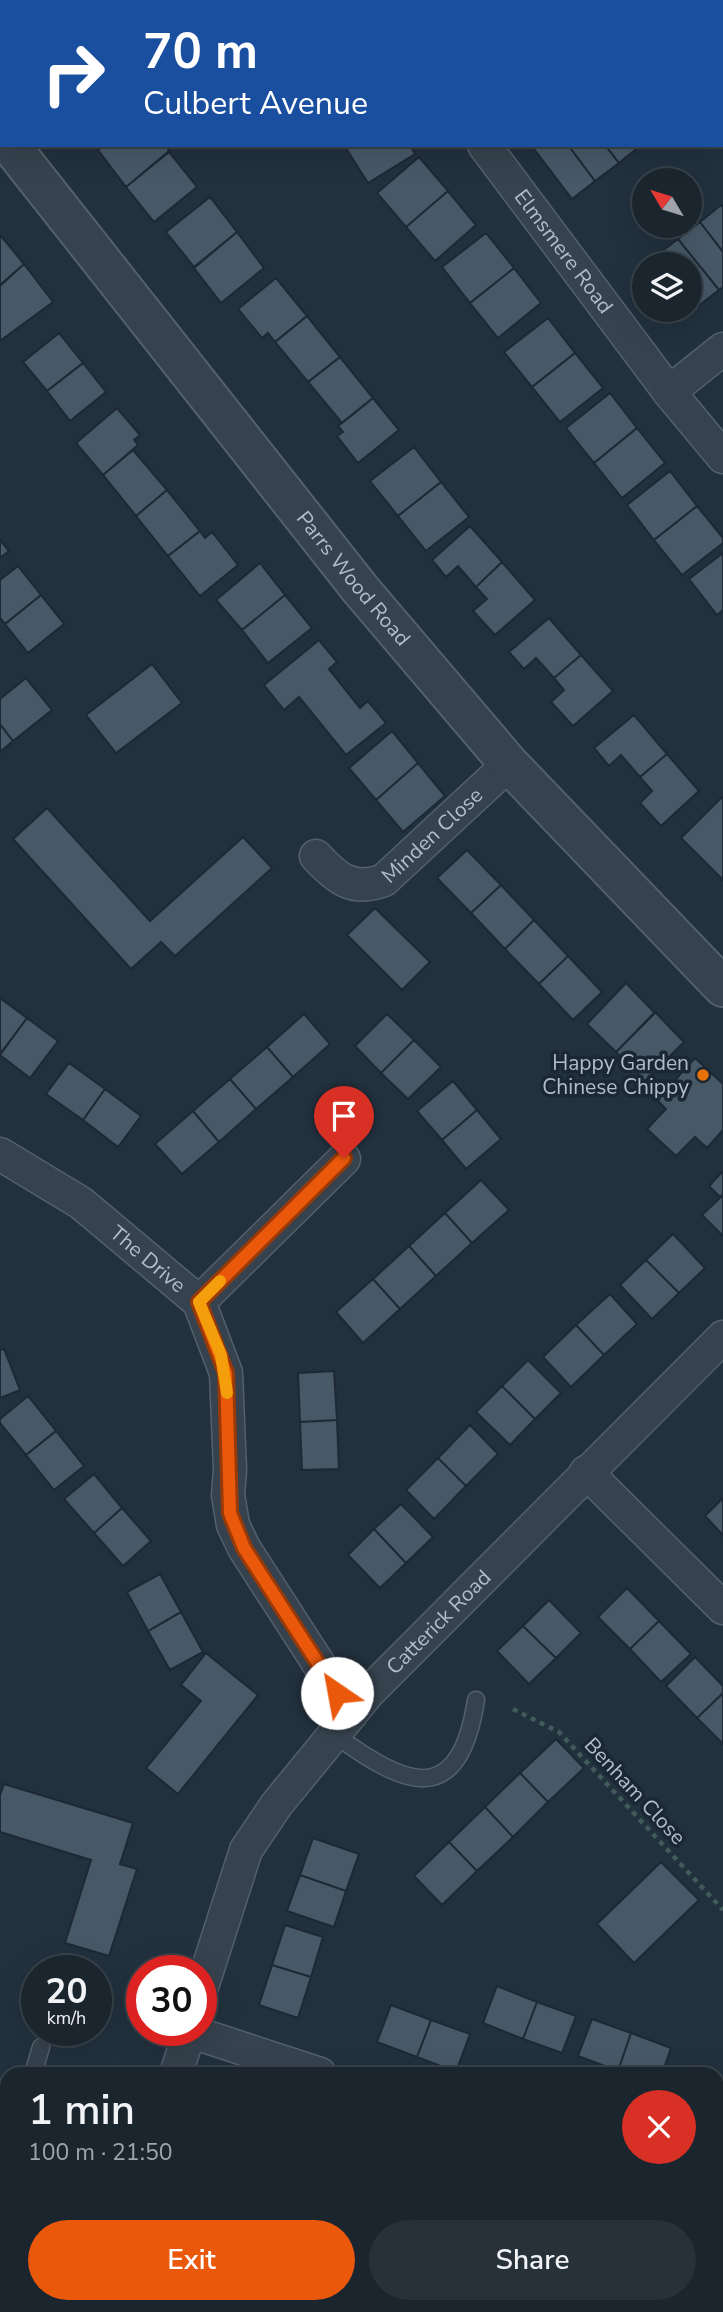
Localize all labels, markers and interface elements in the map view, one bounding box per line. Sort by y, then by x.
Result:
text: 70 m [143,18,258,85]
icon: right [28,28,119,119]
text: Culbert Avenue [143,82,368,125]
north arrow [632,168,702,238]
map controls [632,168,702,322]
street label: Elmsmere Road [508,184,619,319]
button: layers [632,252,702,322]
street label: Parrs Wood Road [290,505,417,652]
street label: Minden Close [375,781,489,889]
place label: Happy Garden Chinese Chippy [542,1049,689,1101]
marker: Happy Garden Chinese Chippy [695,1067,711,1083]
pin [314,1086,374,1158]
icon: arrive [325,1097,363,1135]
street label: The Drive [104,1219,192,1299]
street label: Catterick Road [380,1564,497,1681]
position arrow [300,1656,374,1730]
street label: Benham Close [578,1731,692,1851]
speed limit sign: 30 [126,1955,217,2046]
text: 20 [45,1968,88,2015]
text: km/h [47,2006,86,2030]
text: 1 min [28,2082,135,2139]
button: close [622,2090,696,2164]
text: 100 m · 21:50 [28,2137,173,2168]
button: Exit [28,2220,355,2300]
button: Share [369,2220,696,2300]

